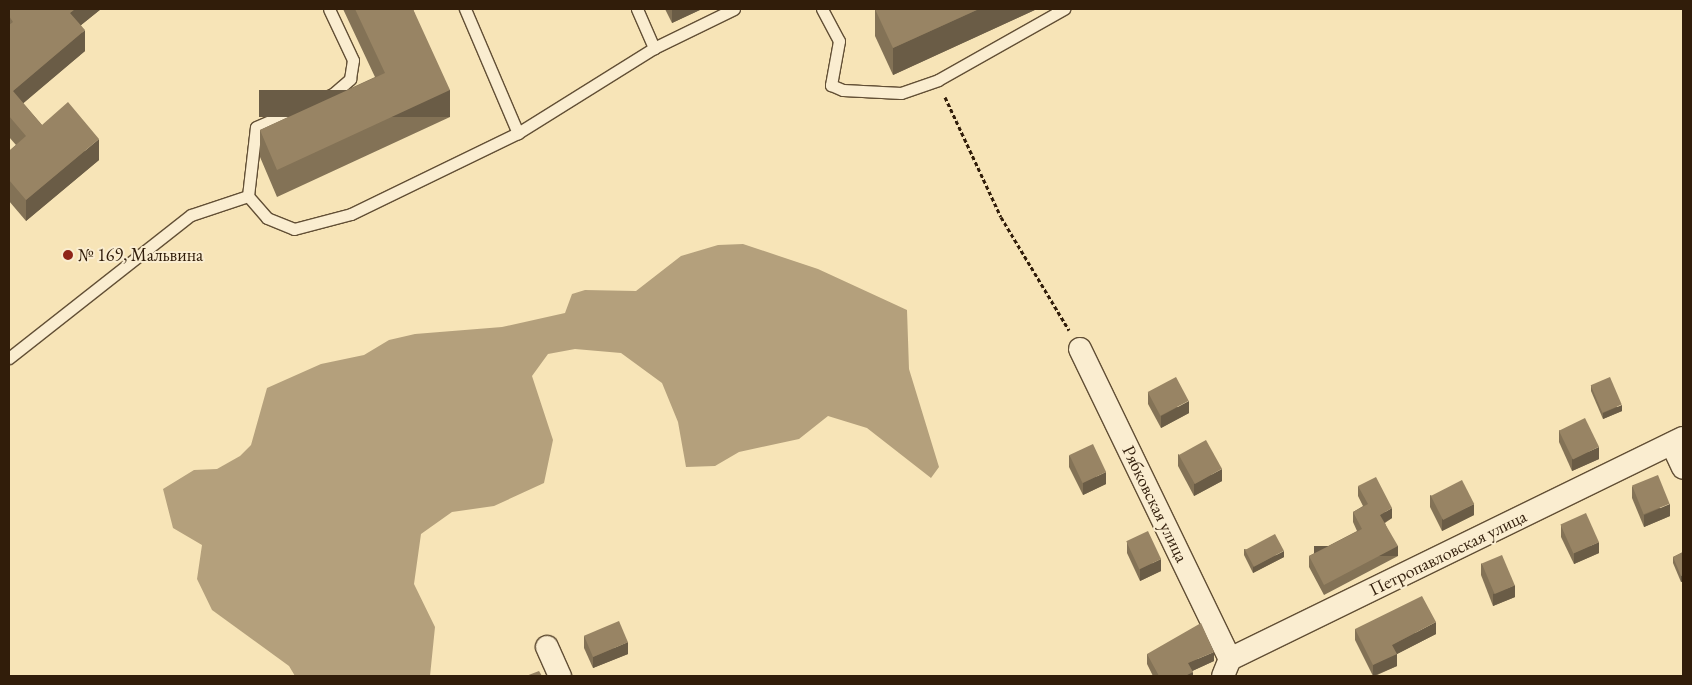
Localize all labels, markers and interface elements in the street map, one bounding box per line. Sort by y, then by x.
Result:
place label: № 169, Мальвина [78,244,203,266]
marker: № 169, Мальвина [62,249,74,261]
street label: Рябковская улица [1117,442,1193,566]
street label: Петропавловская улица [1366,505,1530,601]

